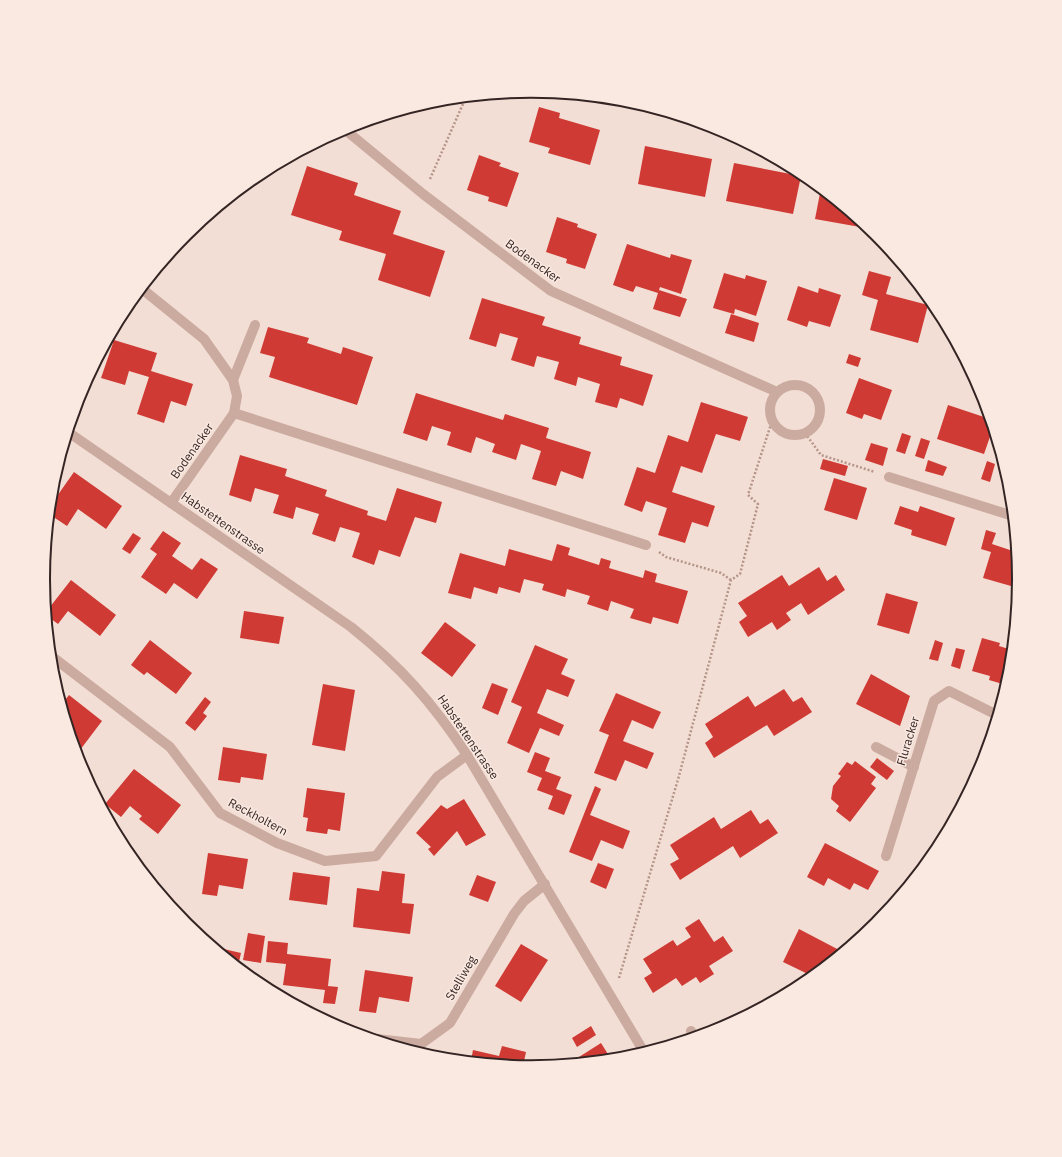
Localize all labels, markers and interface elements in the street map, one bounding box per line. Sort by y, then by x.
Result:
street label: Bodenacker [503,236,564,286]
street label: Bodenacker [167,420,217,481]
street label: Habstettenstrasse [178,488,268,557]
street label: Habstettenstrasse [435,691,503,782]
street label: Fluracker [893,714,922,767]
street label: Reckholtern [226,795,291,838]
street label: Stelliweg [442,952,480,1003]

